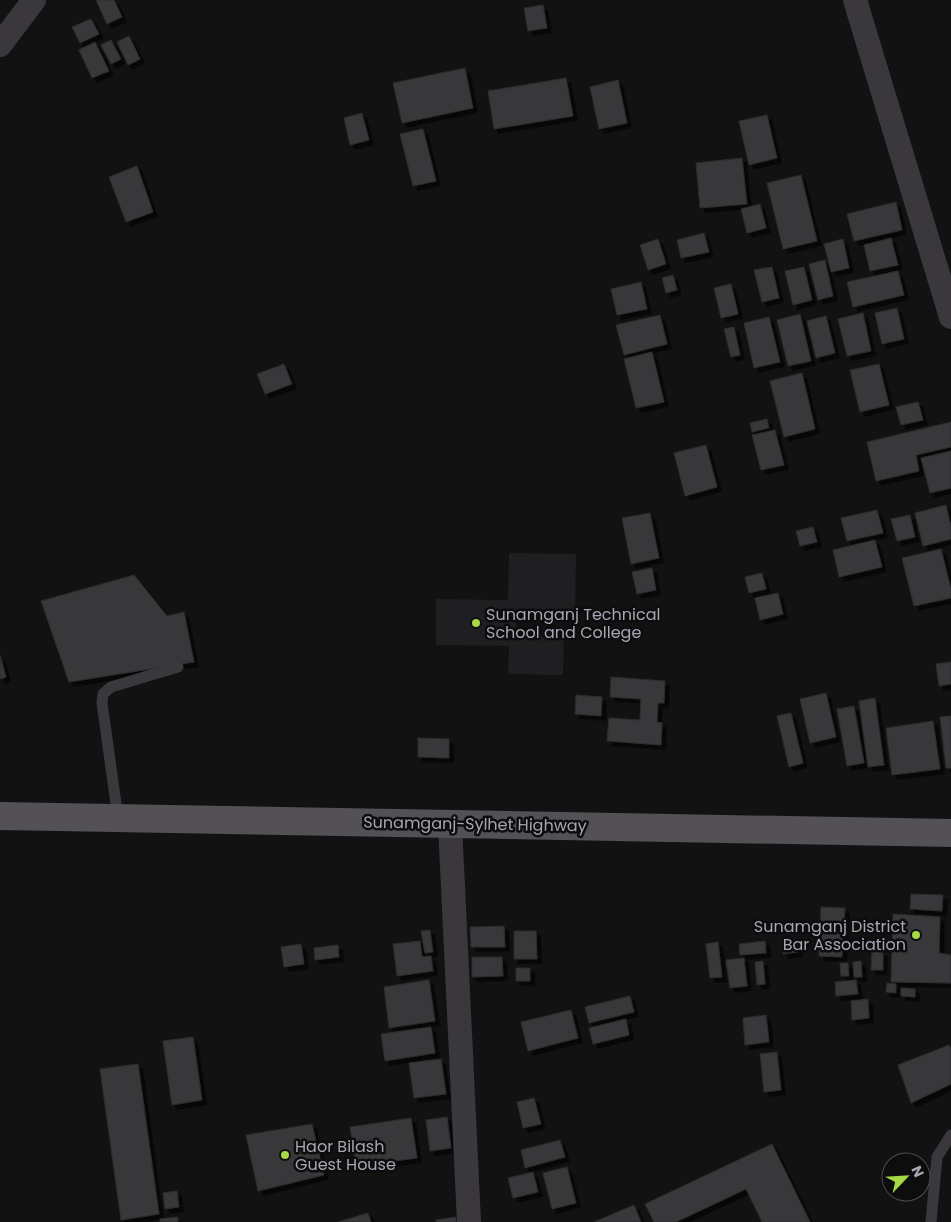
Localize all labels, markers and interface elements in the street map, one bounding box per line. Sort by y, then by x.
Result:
place label: Sunamganj Technical School and College [486,603,660,644]
marker: Sunamganj Technical School and College [470,617,482,629]
street label: Sunamganj-Sylhet Highway [363,811,587,837]
place label: Sunamganj District Bar Association [754,915,906,956]
marker: Sunamganj District Bar Association [910,929,922,941]
place label: Haor Bilash Guest House [295,1135,396,1176]
marker: Haor Bilash Guest House [279,1149,291,1161]
north arrow [881,1152,931,1202]
text: N [906,1163,929,1181]

